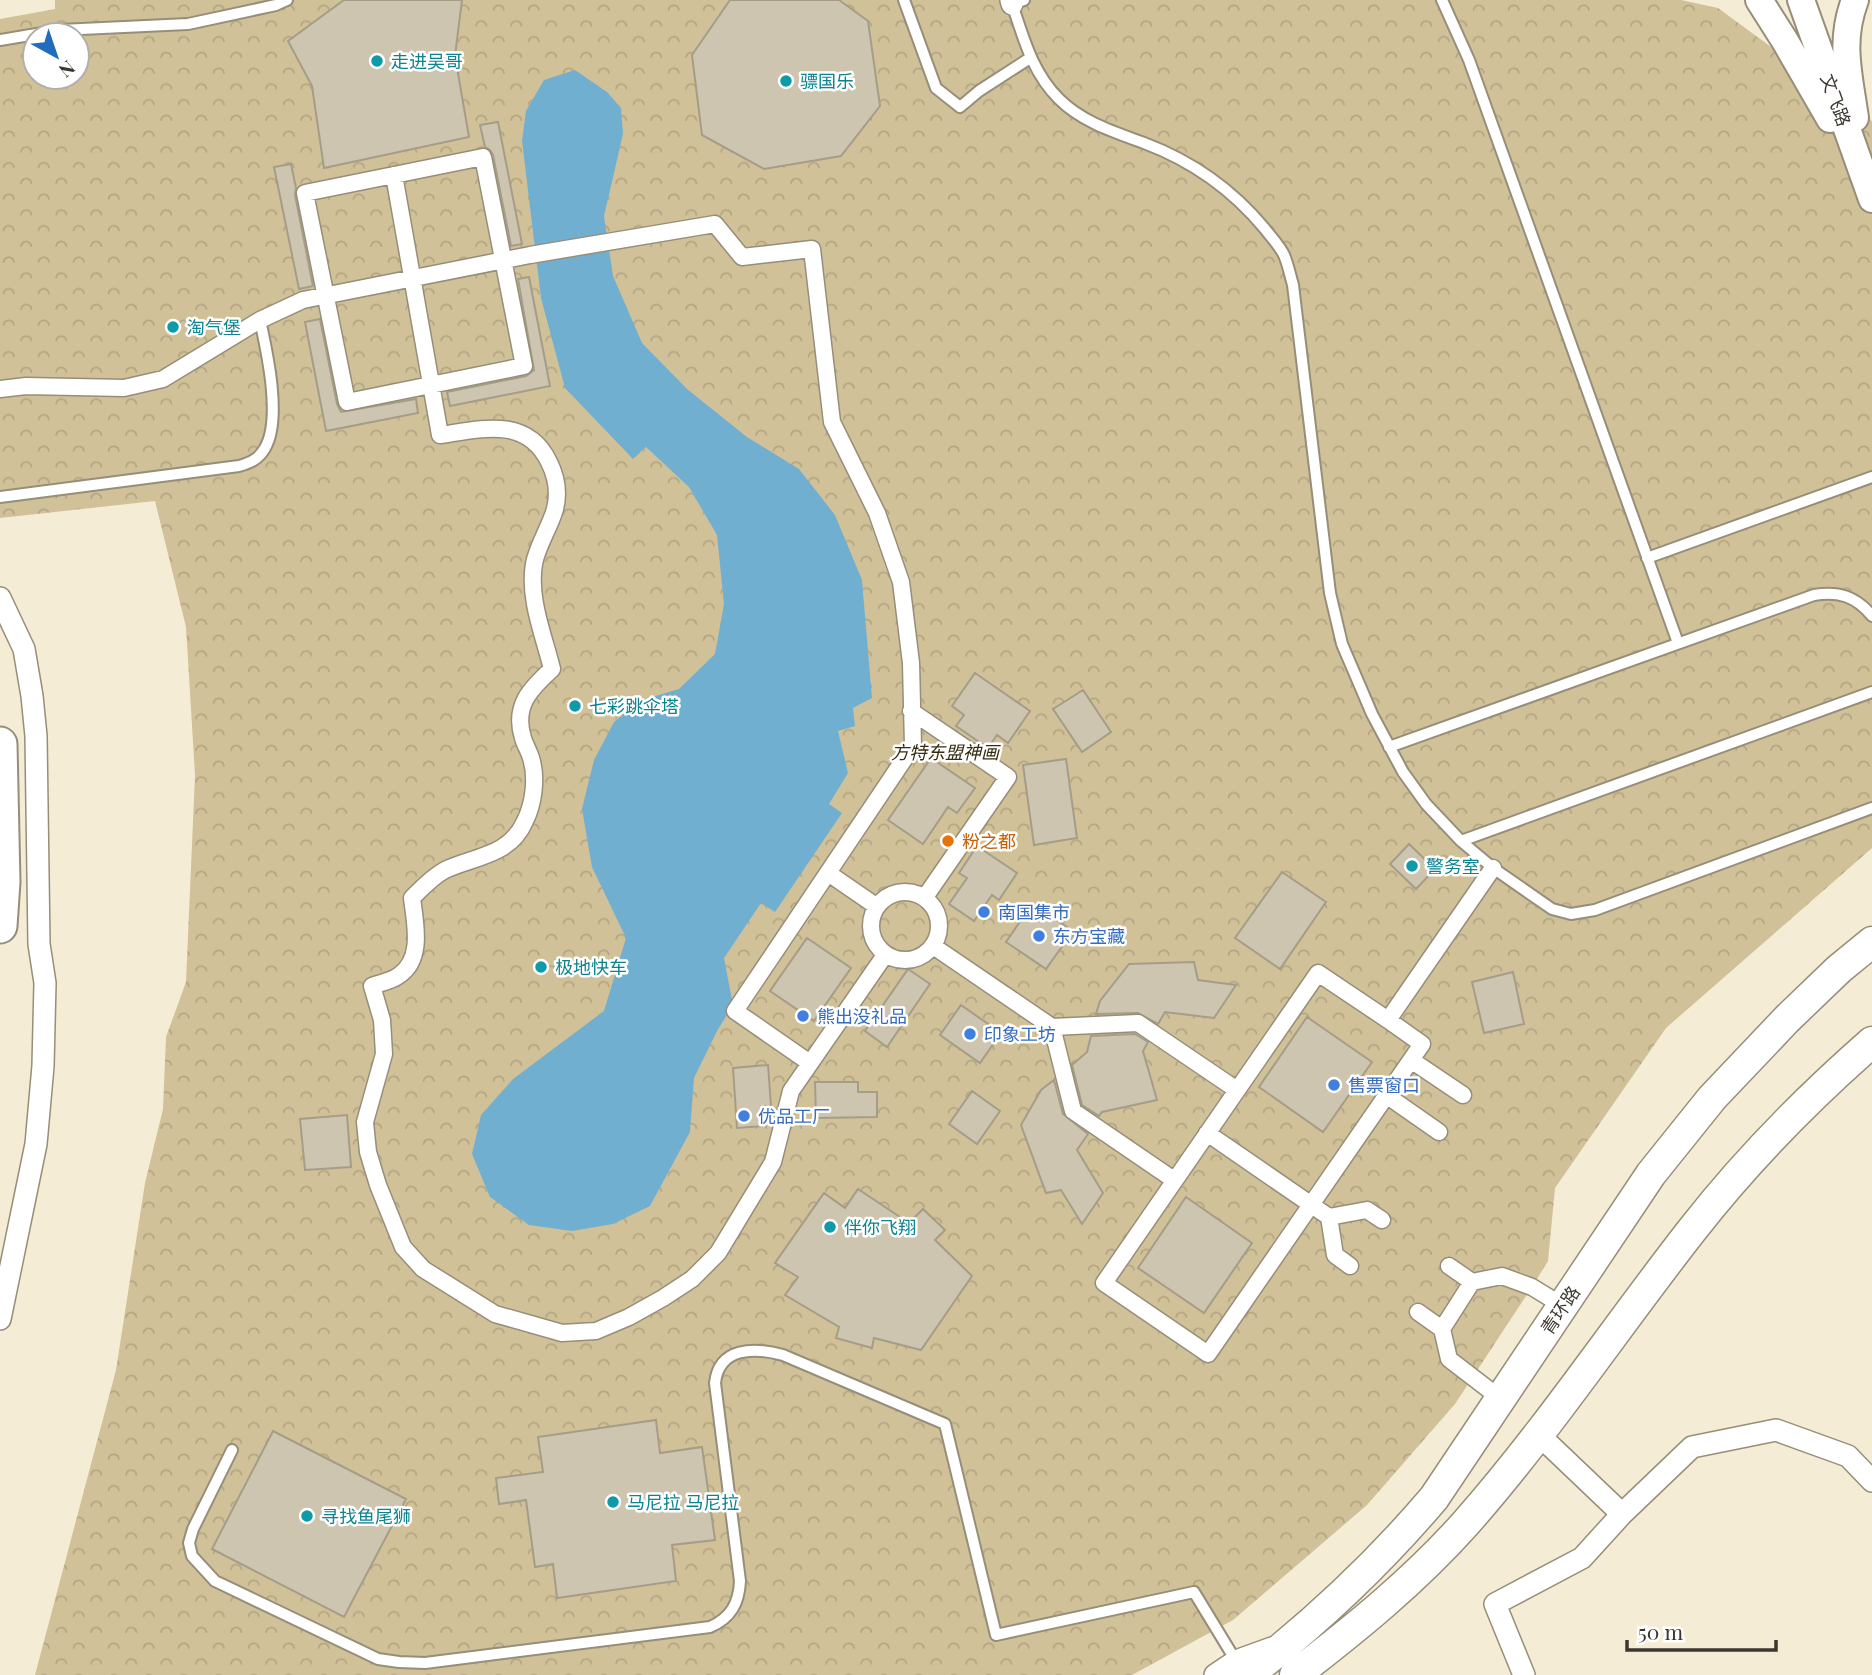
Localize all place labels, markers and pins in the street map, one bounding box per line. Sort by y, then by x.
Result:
place label: 走进吴哥 [391,49,463,73]
marker: 走进吴哥 [369,53,385,69]
place label: 骠国乐 [800,69,854,93]
marker: 骠国乐 [778,73,794,89]
place label: 淘气堡 [187,315,241,339]
marker: 淘气堡 [165,319,181,335]
place label: 七彩跳伞塔 [589,694,679,718]
marker: 七彩跳伞塔 [567,698,583,714]
place label: 粉之都 [962,829,1016,853]
marker: 粉之都 [940,833,956,849]
place label: 警务室 [1426,854,1480,878]
marker: 警务室 [1404,858,1420,874]
place label: 南国集市 [998,900,1070,924]
marker: 南国集市 [976,904,992,920]
place label: 东方宝藏 [1053,924,1125,948]
marker: 东方宝藏 [1031,928,1047,944]
place label: 极地快车 [555,955,627,979]
marker: 极地快车 [533,959,549,975]
place label: 熊出没礼品 [817,1004,907,1028]
marker: 熊出没礼品 [795,1008,811,1024]
place label: 印象工坊 [984,1022,1056,1046]
marker: 印象工坊 [962,1026,978,1042]
place label: 售票窗口 [1348,1073,1420,1097]
marker: 售票窗口 [1326,1077,1342,1093]
place label: 优品工厂 [758,1104,830,1128]
marker: 优品工厂 [736,1108,752,1124]
place label: 伴你飞翔 [844,1215,916,1239]
marker: 伴你飞翔 [822,1219,838,1235]
place label: 马尼拉 马尼拉 [627,1490,739,1514]
marker: 马尼拉 马尼拉 [605,1494,621,1510]
place label: 寻找鱼尾狮 [321,1504,411,1528]
marker: 寻找鱼尾狮 [299,1508,315,1524]

